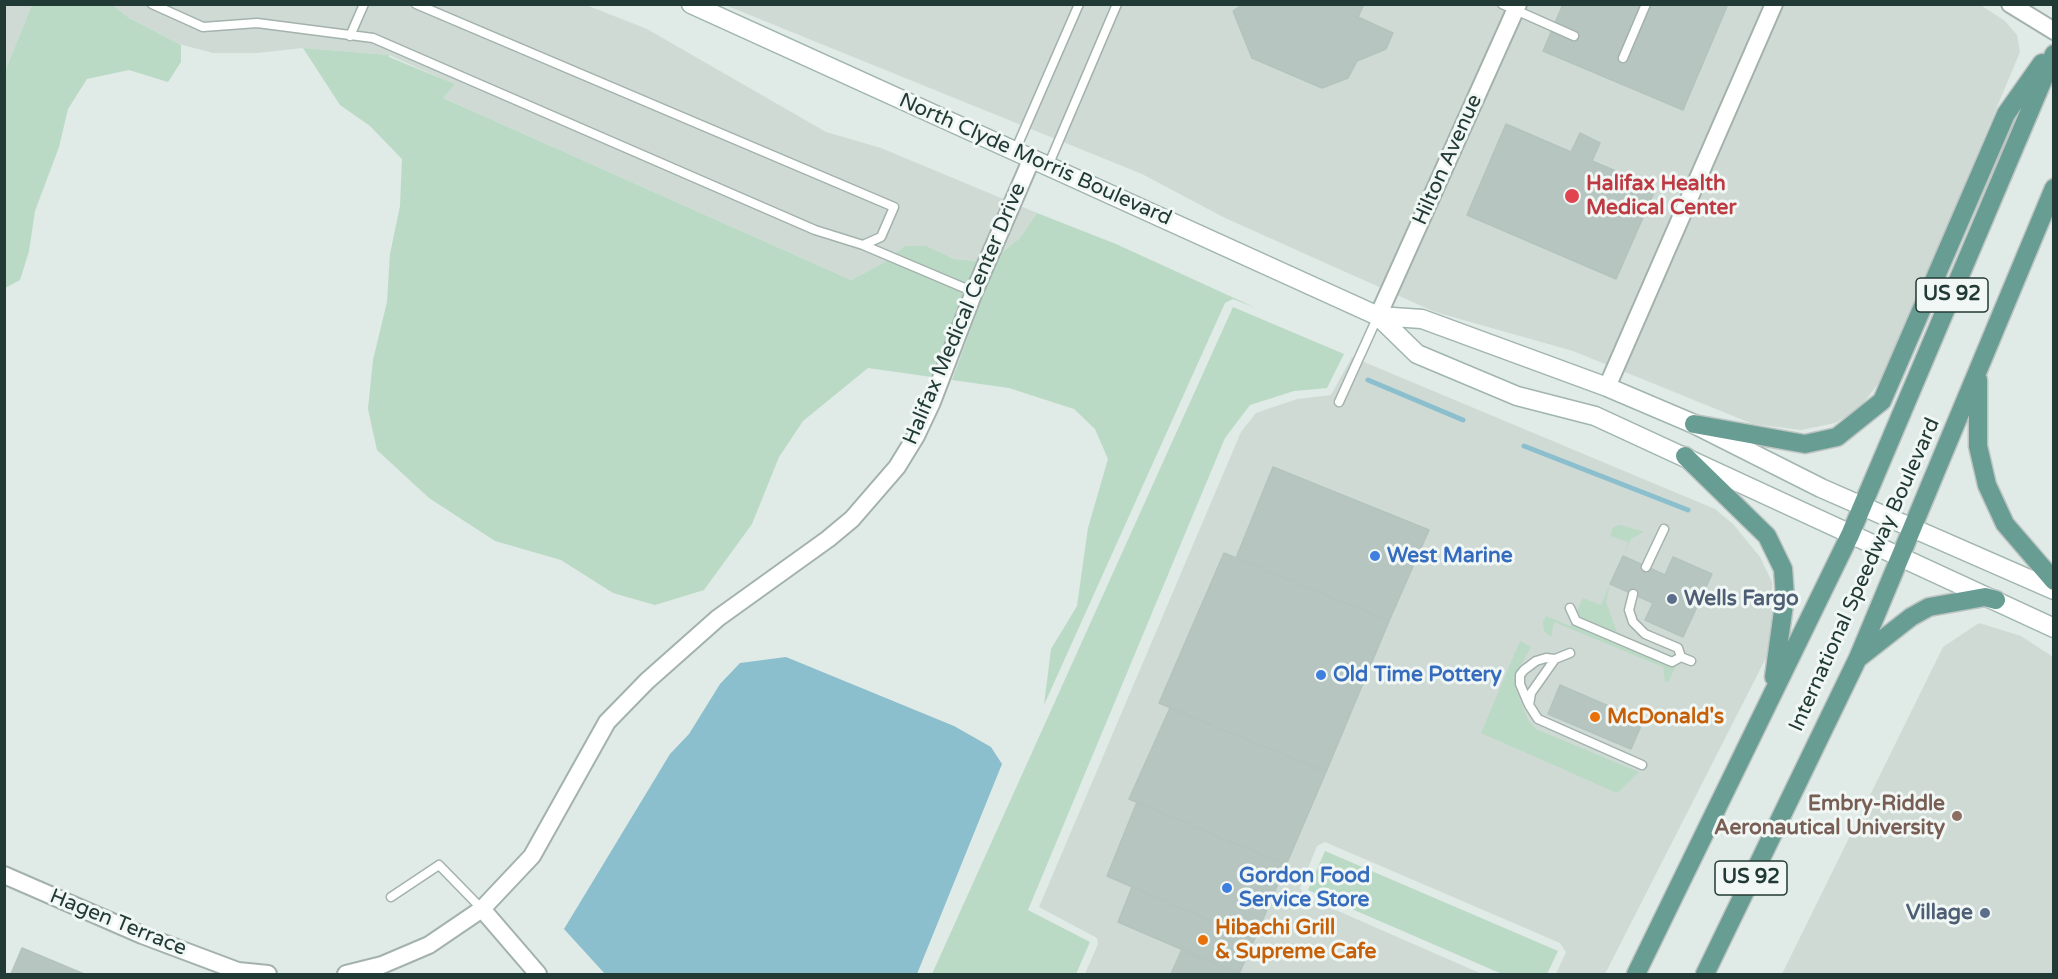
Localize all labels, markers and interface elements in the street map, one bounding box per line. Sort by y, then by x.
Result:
street label: North Clyde Morris Boulevard [895,88,1175,232]
street label: Hilton Avenue [1408,91,1488,229]
place label: Halifax Health Medical Center [1586,171,1737,221]
street label: Halifax Medical Center Drive [898,179,1032,449]
marker: Halifax Health Medical Center [1563,187,1581,205]
road number: US 92 [1916,278,1988,312]
street label: International Speedway Boulevard [1784,414,1946,736]
place label: West Marine [1387,543,1513,569]
marker: West Marine [1368,549,1382,563]
place label: Wells Fargo [1684,586,1799,612]
marker: Wells Fargo [1665,592,1679,606]
place label: Old Time Pottery [1333,662,1502,688]
marker: Old Time Pottery [1314,668,1328,682]
place label: McDonald's [1607,704,1724,730]
marker: McDonald's [1588,710,1602,724]
place label: Embry-Riddle Aeronautical University [1714,791,1945,841]
marker: Embry-Riddle Aeronautical University [1950,809,1964,823]
road number: US 92 [1715,861,1787,895]
place label: Gordon Food Service Store [1239,863,1370,913]
marker: Gordon Food Service Store [1220,881,1234,895]
street label: Hagen Terrace [46,884,190,962]
place label: Village [1906,900,1973,926]
marker: Village [1978,906,1992,920]
place label: Hibachi Grill & Supreme Cafe [1215,915,1376,965]
marker: Hibachi Grill & Supreme Cafe [1196,933,1210,947]

